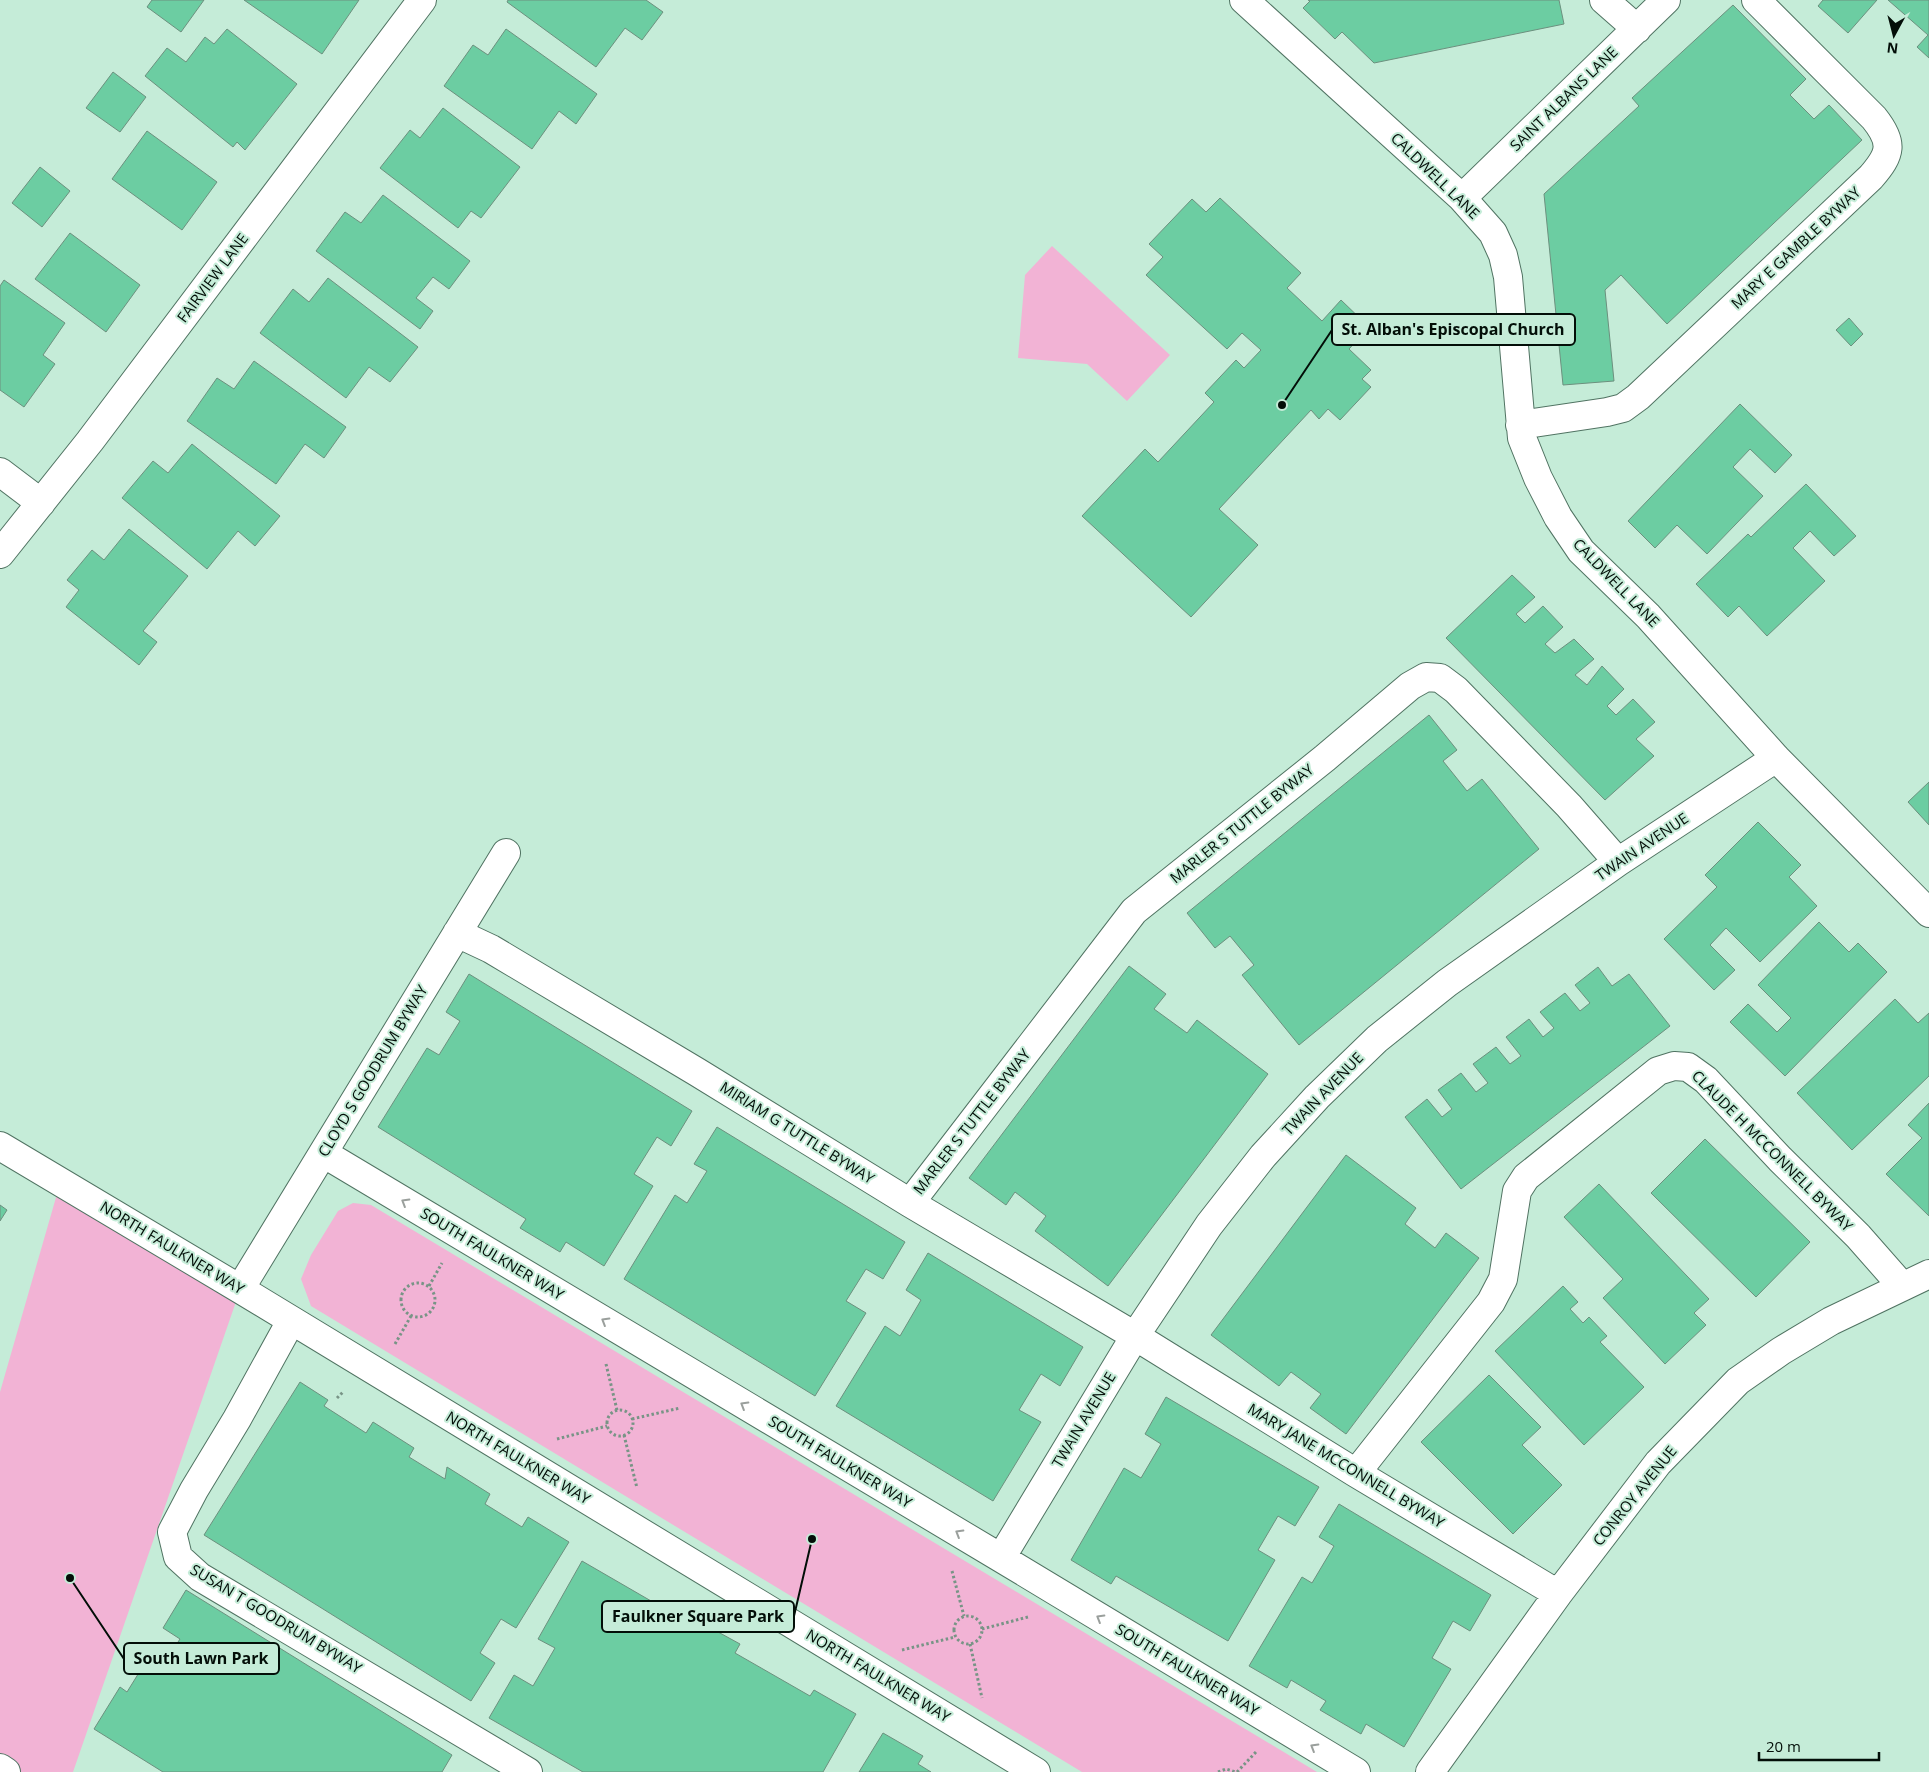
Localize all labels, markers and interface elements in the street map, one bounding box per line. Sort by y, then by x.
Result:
north arrow [1869,10,1919,60]
text: N [1886,38,1899,59]
street label: SAINT ALBANS LANE [1505,42,1621,155]
street label: CALDWELL LANE [1387,128,1484,223]
street label: MARY E GAMBLE BYWAY [1726,182,1865,313]
street label: FAIRVIEW LANE [172,229,252,326]
callout: St. Alban's Episcopal Church [1332,314,1575,345]
text: St. Alban's Episcopal Church [1341,318,1565,340]
street label: CALDWELL LANE [1569,534,1664,631]
street label: MARLER S TUTTLE BYWAY [1165,759,1318,887]
street label: TWAIN AVENUE [1591,808,1692,885]
street label: CLOYD S GOODRUM BYWAY [313,980,432,1160]
street label: MARLER S TUTTLE BYWAY [908,1044,1035,1198]
street label: TWAIN AVENUE [1277,1047,1367,1139]
street label: CLAUDE H MCCONNELL BYWAY [1688,1065,1858,1236]
street label: MIRIAM G TUTTLE BYWAY [717,1076,879,1188]
street label: NORTH FAULKNER WAY [97,1196,249,1299]
one-way arrow [402,1199,411,1209]
street label: SOUTH FAULKNER WAY [417,1202,568,1304]
one-way arrow [601,1318,610,1328]
street label: TWAIN AVENUE [1047,1368,1120,1471]
street label: MARY JANE MCCONNELL BYWAY [1245,1398,1449,1532]
one-way arrow [741,1401,750,1411]
street label: NORTH FAULKNER WAY [443,1406,595,1509]
street label: SOUTH FAULKNER WAY [765,1410,916,1512]
street label: CONROY AVENUE [1588,1441,1681,1549]
one-way arrow [956,1529,965,1539]
street label: SUSAN T GOODRUM BYWAY [187,1559,366,1678]
callout: Faulkner Square Park [602,1601,794,1632]
text: Faulkner Square Park [612,1605,784,1627]
one-way arrow [1097,1614,1106,1624]
street label: SOUTH FAULKNER WAY [1112,1618,1263,1720]
street label: NORTH FAULKNER WAY [803,1624,955,1727]
callout: South Lawn Park [124,1643,279,1674]
text: South Lawn Park [134,1647,268,1669]
scale bar [1759,1730,1879,1762]
text: 20 m [1766,1736,1801,1756]
one-way arrow [1311,1743,1320,1753]

